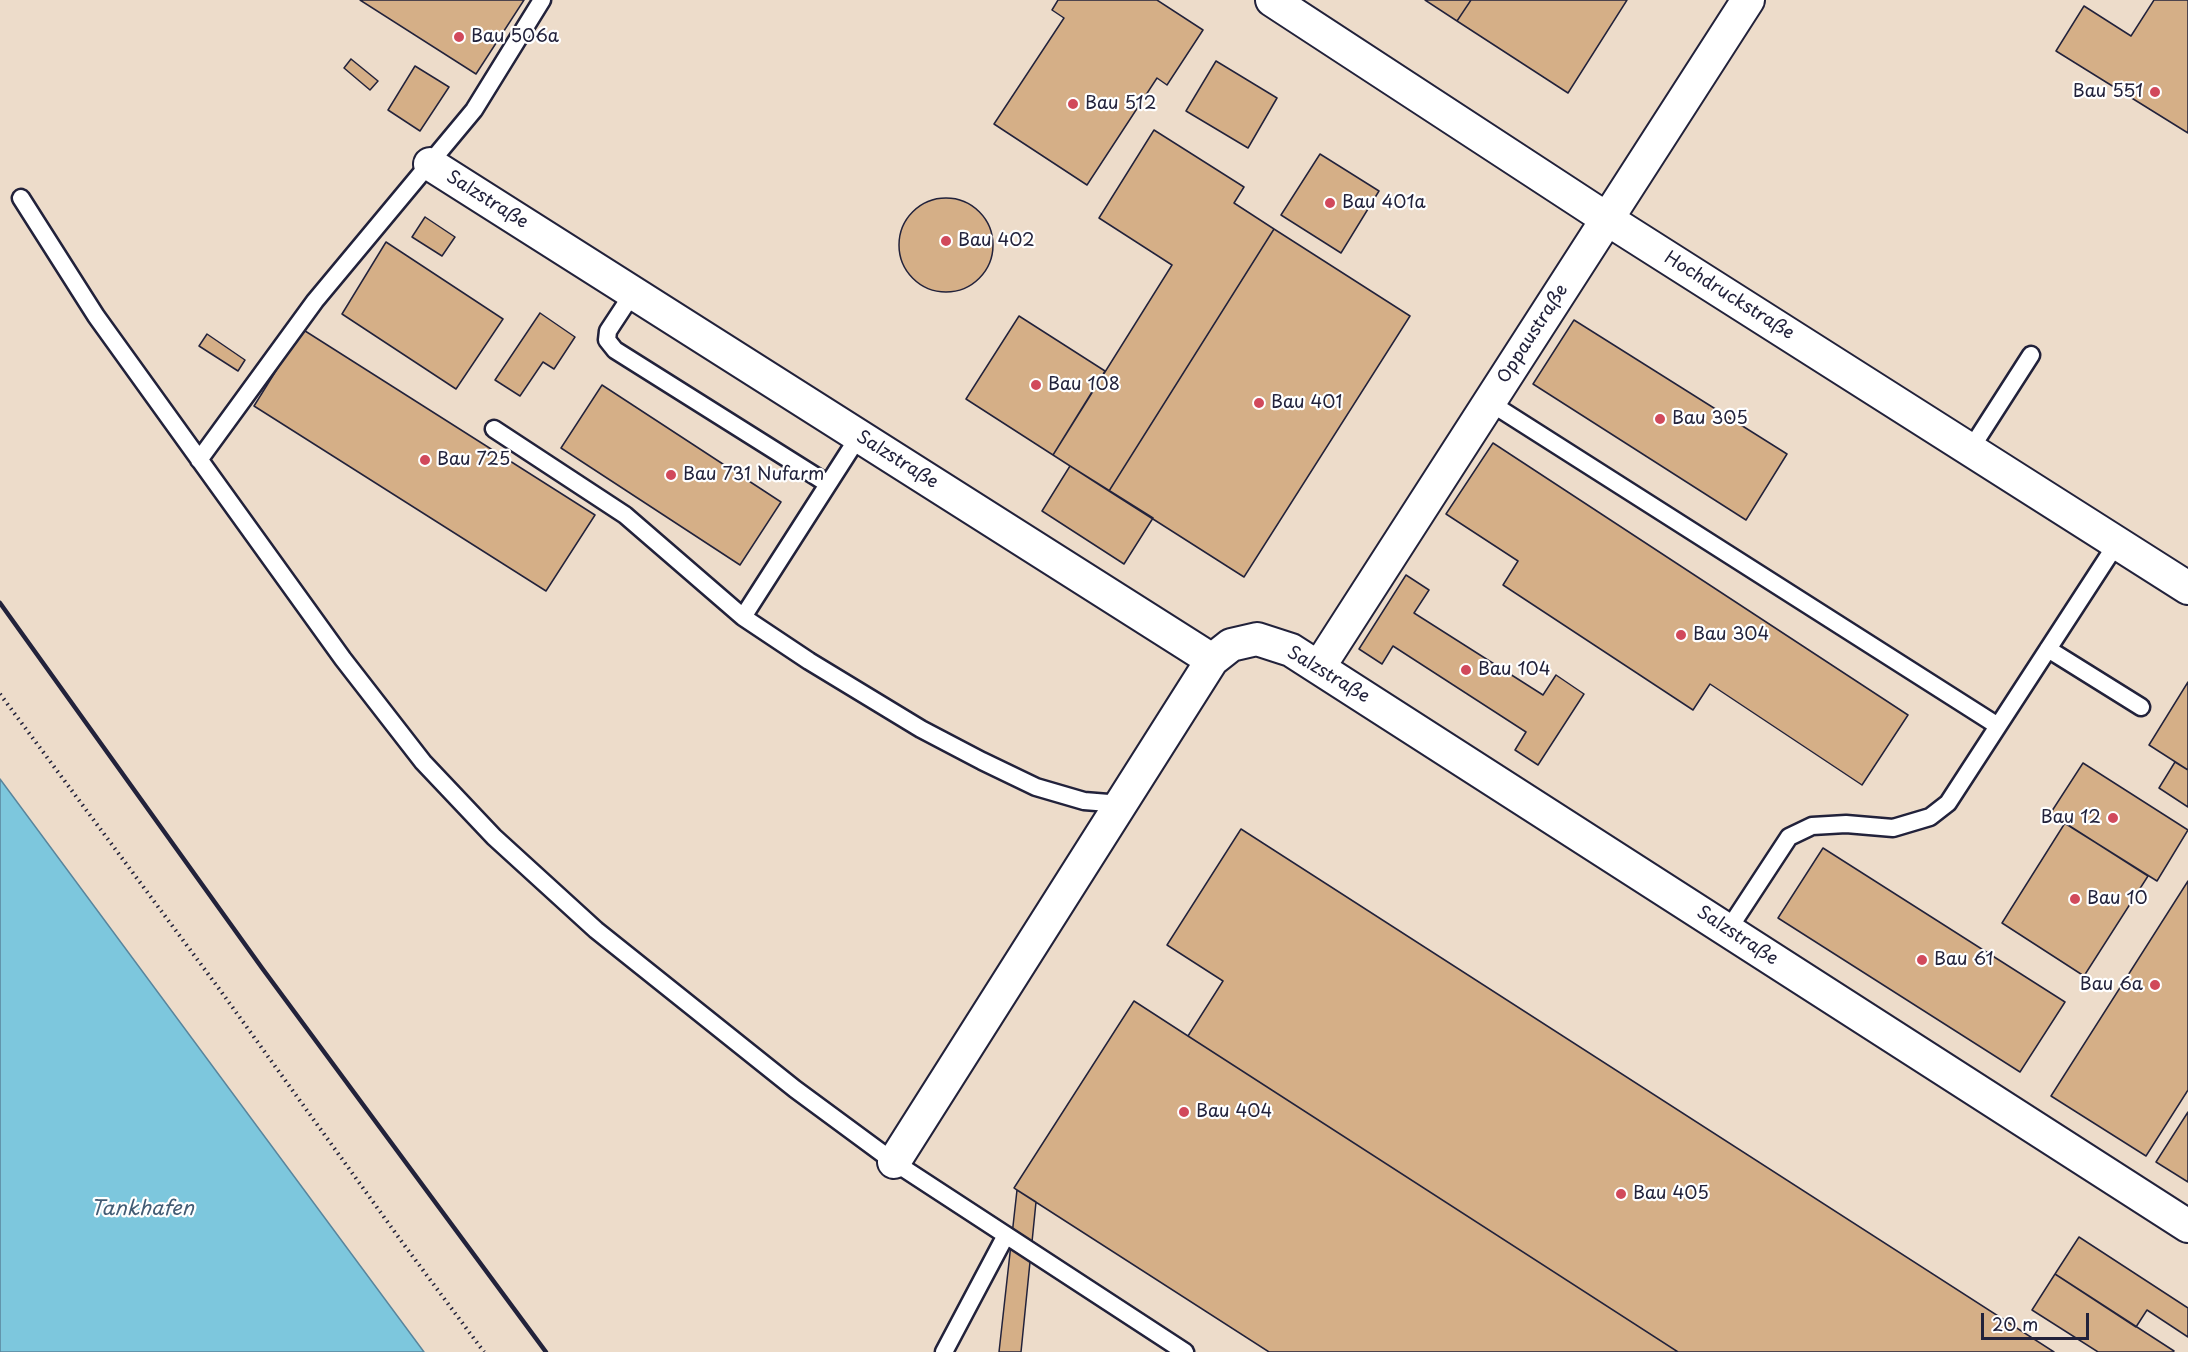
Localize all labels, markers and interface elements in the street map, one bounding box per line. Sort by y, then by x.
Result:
place label: Bau 506a [471,26,559,48]
marker: Bau 506a [452,30,466,44]
place label: Bau 551 [2073,81,2143,103]
marker: Bau 551 [2148,85,2162,99]
place label: Bau 512 [1085,93,1156,115]
marker: Bau 512 [1066,97,1080,111]
street label: Salzstraße [442,166,532,234]
place label: Bau 401a [1342,192,1426,214]
marker: Bau 401a [1323,196,1337,210]
place label: Bau 402 [958,230,1035,252]
marker: Bau 402 [939,234,953,248]
street label: Hochdruckstraße [1660,247,1798,345]
street label: Oppaustraße [1493,280,1573,388]
place label: Bau 108 [1048,374,1120,396]
marker: Bau 108 [1029,378,1043,392]
place label: Bau 401 [1271,392,1342,414]
marker: Bau 401 [1252,396,1266,410]
place label: Bau 305 [1672,408,1748,430]
marker: Bau 305 [1653,412,1667,426]
street label: Salzstraße [852,426,942,494]
place label: Bau 725 [437,449,510,471]
marker: Bau 725 [418,453,432,467]
place label: Bau 731 Nufarm [683,464,824,486]
marker: Bau 731 Nufarm [664,468,678,482]
place label: Bau 304 [1693,624,1769,646]
marker: Bau 304 [1674,628,1688,642]
street label: Salzstraße [1283,642,1373,708]
place label: Bau 104 [1478,659,1551,681]
marker: Bau 104 [1459,663,1473,677]
place label: Bau 12 [2041,807,2101,829]
marker: Bau 12 [2106,811,2120,825]
place label: Bau 10 [2087,888,2148,910]
marker: Bau 10 [2068,892,2082,906]
street label: Salzstraße [1692,902,1782,970]
place label: Bau 61 [1934,949,1994,971]
marker: Bau 61 [1915,953,1929,967]
place label: Bau 6a [2080,974,2143,996]
marker: Bau 6a [2148,978,2162,992]
place label: Bau 404 [1196,1101,1272,1123]
marker: Bau 404 [1177,1105,1191,1119]
place label: Bau 405 [1633,1183,1709,1205]
marker: Bau 405 [1614,1187,1628,1201]
water label: Tankhafen [90,1197,194,1221]
scale bar [1984,1301,2092,1339]
text: 20 m [1992,1310,2038,1337]

